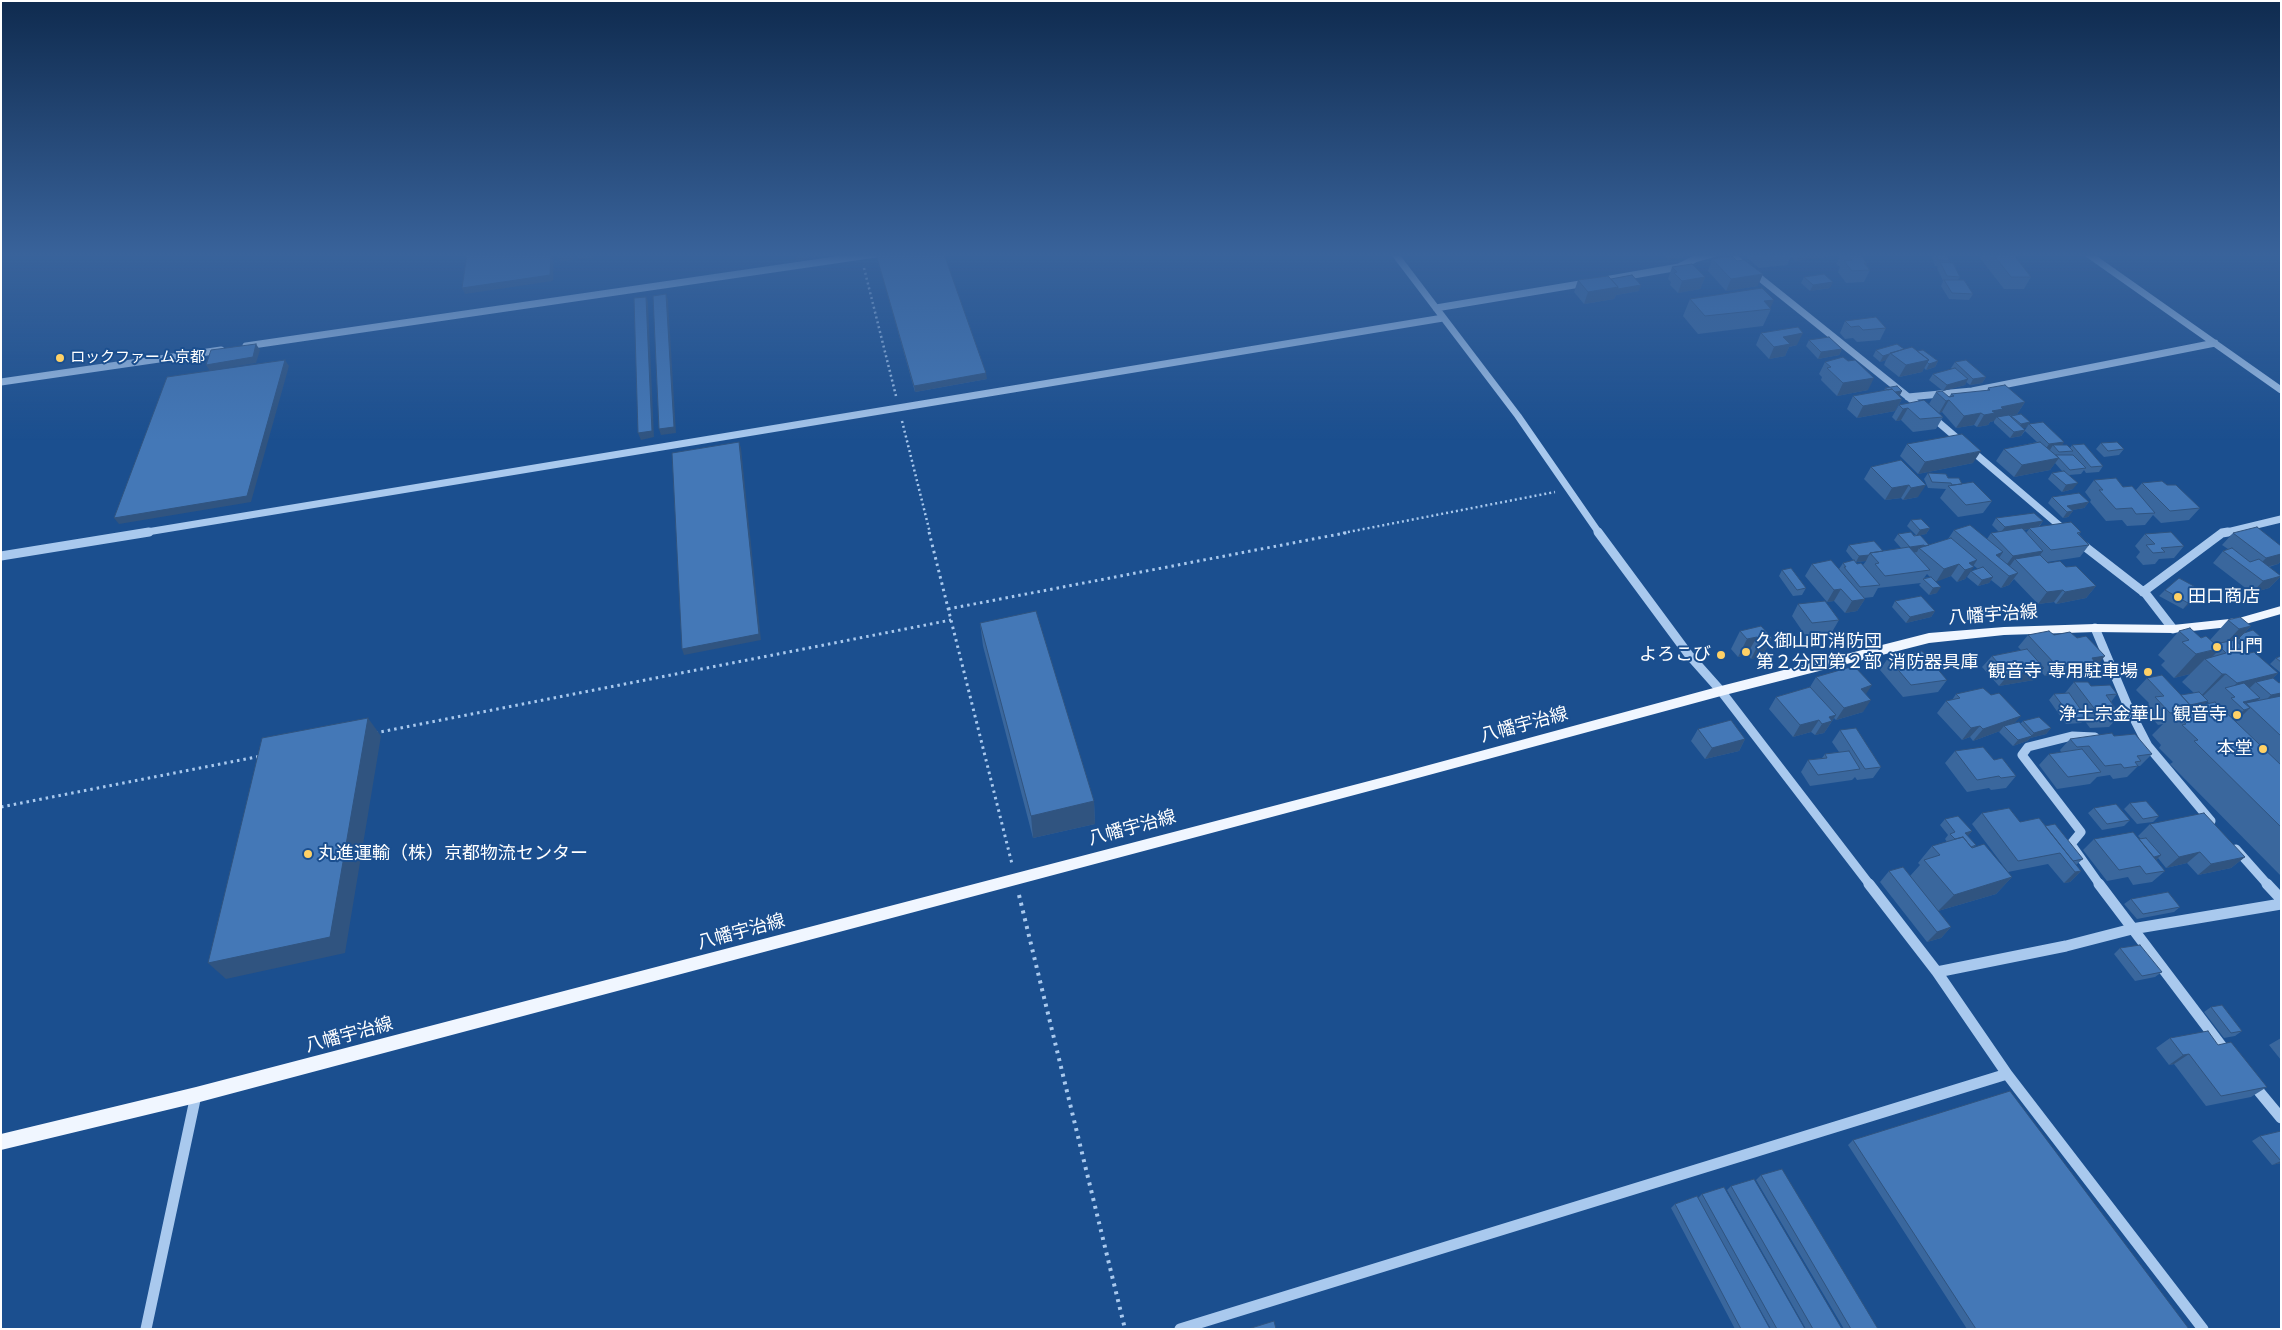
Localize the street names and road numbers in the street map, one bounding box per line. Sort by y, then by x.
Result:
street label: 八幡宇治線 [1947,601,2039,629]
street label: 八幡宇治線 [1478,703,1570,747]
street label: 八幡宇治線 [1086,806,1178,850]
street label: 八幡宇治線 [695,910,787,954]
street label: 八幡宇治線 [303,1013,395,1057]

